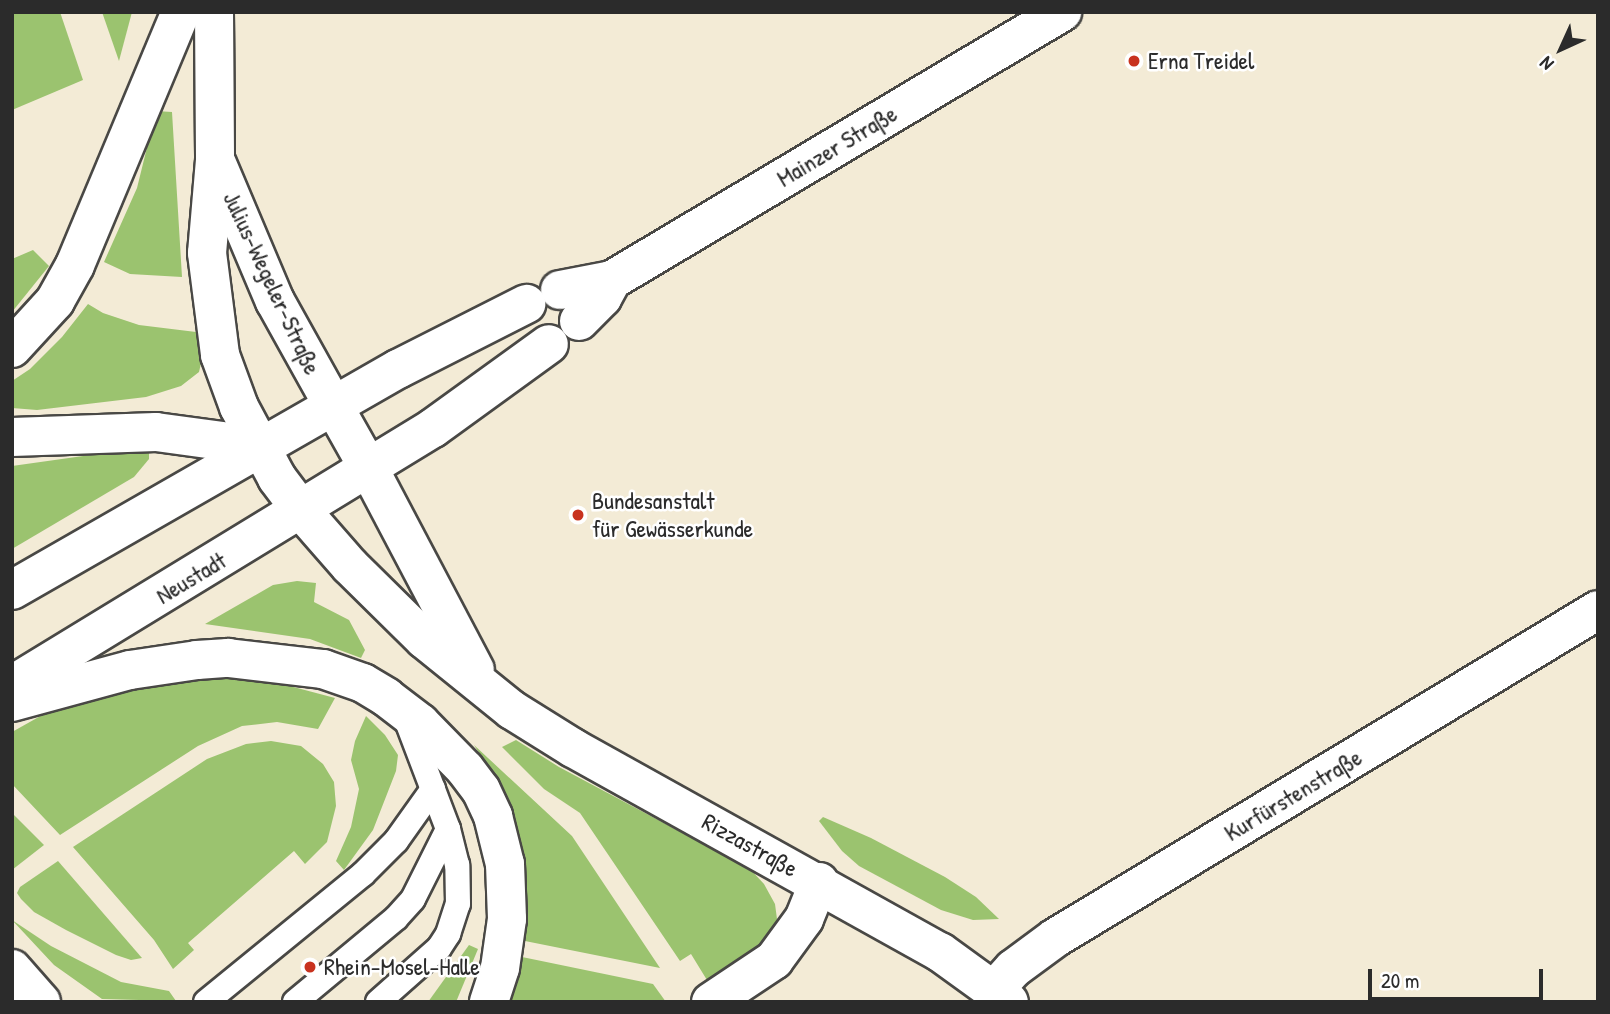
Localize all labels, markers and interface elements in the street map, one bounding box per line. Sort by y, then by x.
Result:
north arrow [1526,14,1596,84]
place label: Erna Treidel [1148,47,1254,75]
text: N [1533,51,1559,77]
marker: Erna Treidel [1126,53,1142,69]
street label: Mainzer Straße [772,99,902,193]
street label: Julius-Wegeler-Straße [217,187,327,379]
place label: Bundesanstalt für Gewässerkunde [592,487,753,543]
marker: Bundesanstalt für Gewässerkunde [570,507,586,523]
street label: Neustadt [151,546,231,610]
street label: Kurfürstenstraße [1219,743,1367,847]
street label: Rizzastraße [697,807,803,883]
place label: Rhein-Mosel-Halle [324,953,480,981]
scale bar [1372,954,1547,998]
marker: Rhein-Mosel-Halle [302,959,318,975]
text: 20 m [1381,966,1419,995]

